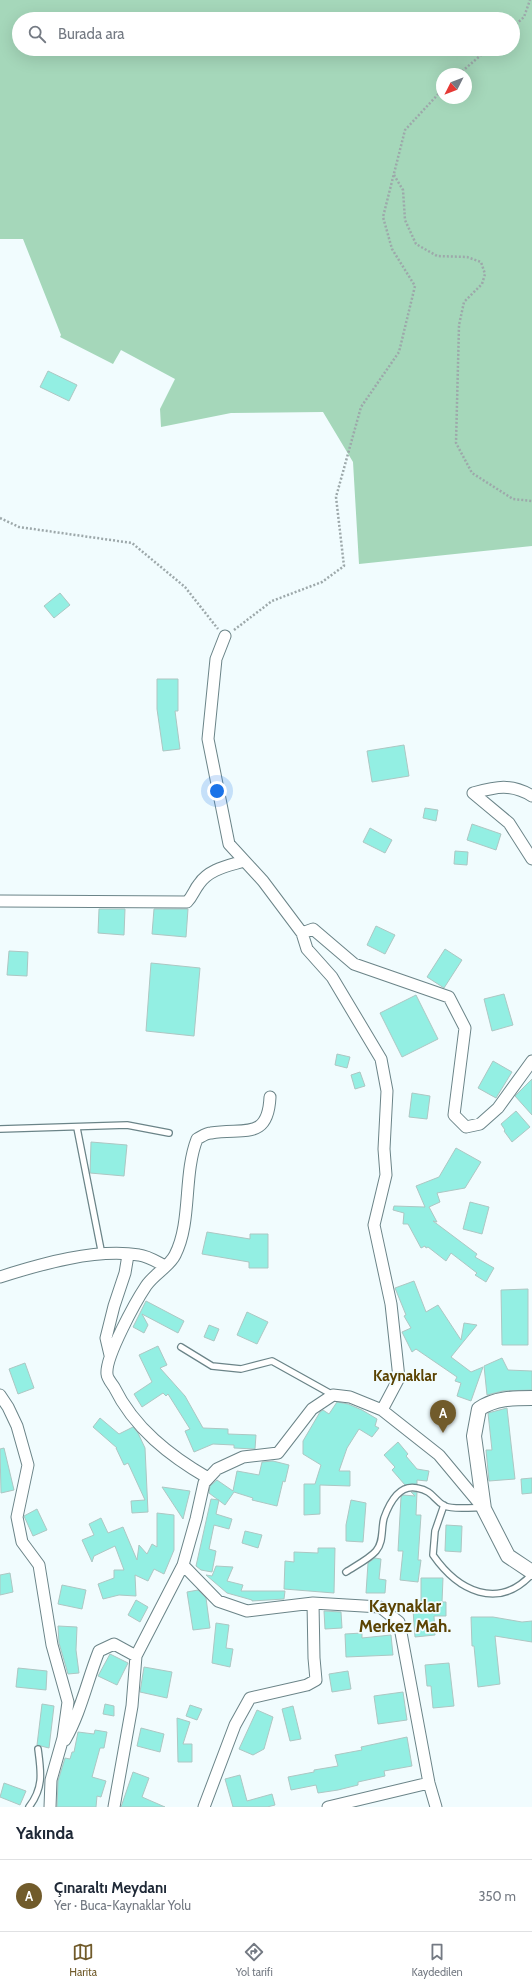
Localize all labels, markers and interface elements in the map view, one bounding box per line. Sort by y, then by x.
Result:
search box [12,12,520,56]
icon: search [26,23,48,45]
text: Burada ara [58,25,125,43]
north arrow [436,68,472,104]
your location [207,781,227,801]
district label: Kaynaklar [373,1367,437,1385]
pin: A [430,1400,456,1433]
district label: Kaynaklar Merkez Mah. [359,1596,451,1636]
text: Yakında [16,1823,74,1843]
text: Çınaraltı Meydanı [54,1879,167,1897]
text: A [25,1888,33,1904]
text: 350 m [479,1888,516,1904]
text: Yer · Buca-Kaynaklar Yolu [54,1897,191,1913]
tab: Harita [69,1941,97,1979]
tab: Yol tarifi [236,1941,273,1979]
tab: Kaydedilen [411,1941,463,1979]

